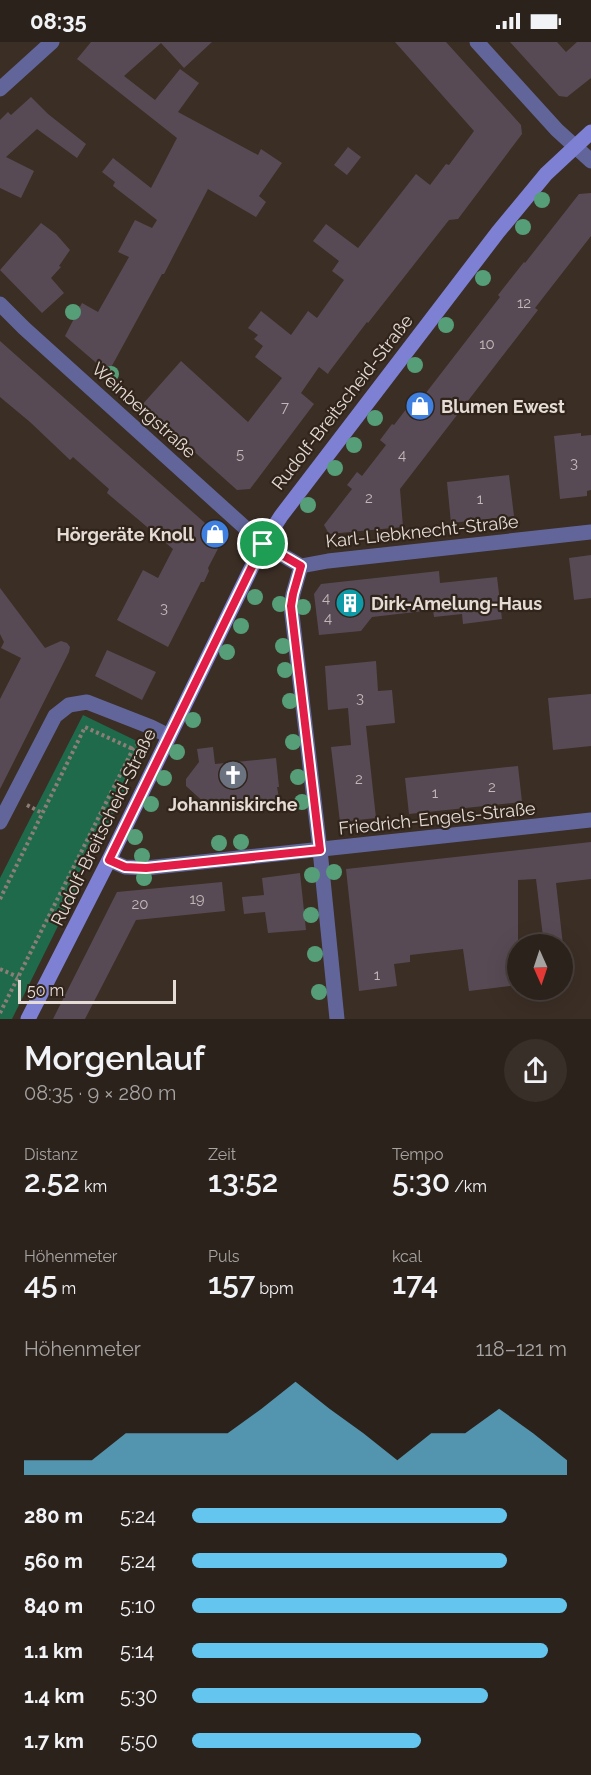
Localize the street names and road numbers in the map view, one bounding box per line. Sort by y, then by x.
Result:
street label: Rudolf-Breitscheid-Straße [267,310,417,494]
street label: Weinbergstraße [88,358,201,463]
street label: Karl-Liebknecht-Straße [325,510,520,552]
street label: Rudolf-Breitscheid-Straße [46,725,160,929]
street label: Friedrich-Engels-Straße [338,797,537,839]

